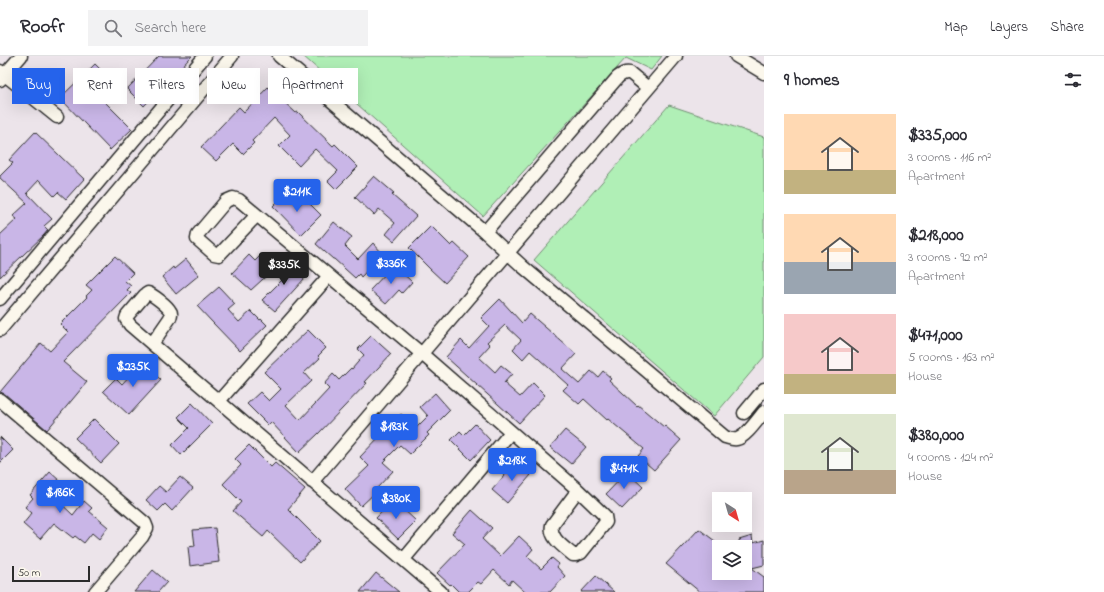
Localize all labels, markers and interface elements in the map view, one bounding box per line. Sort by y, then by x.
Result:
search box [88,10,368,46]
text: Roofr [20,14,64,41]
icon: search [102,17,124,39]
text: Search here [134,17,206,39]
text: Map [944,17,968,38]
text: Layers [990,17,1028,38]
text: Share [1050,17,1084,38]
chip: Buy [12,68,65,104]
chip: Rent [73,68,127,104]
chip: Filters [135,68,199,104]
chip: New [207,68,260,104]
chip: Apartment [268,68,358,104]
text: 9 homes [784,68,840,93]
icon: filters [1062,69,1084,91]
text: $335,000 [908,123,967,148]
icon: home [816,130,864,178]
text: 3 rooms · 116 m² [908,148,991,167]
text: Apartment [908,167,965,186]
pin: $211K [269,179,325,213]
text: $211K [283,182,311,201]
text: $218,000 [908,223,963,248]
icon: home [816,230,864,278]
text: 3 rooms · 92 m² [908,248,988,267]
pin: $336K [363,251,419,285]
pin: $335K [256,252,312,286]
text: $336K [376,254,406,273]
text: $335K [268,255,300,274]
text: Apartment [908,267,965,286]
text: $471,000 [908,323,963,348]
icon: home [816,330,864,378]
text: 5 rooms · 163 m² [908,348,995,367]
pin: $235K [105,354,161,388]
text: $235K [116,357,150,376]
text: House [908,367,942,386]
pin: $183K [366,414,422,448]
text: $183K [380,417,408,436]
text: $380,000 [908,423,964,448]
icon: home [816,430,864,478]
pin: $218K [484,448,540,482]
text: 4 rooms · 124 m² [908,448,993,467]
text: $218K [497,451,527,470]
pin: $471K [596,456,652,490]
text: $471K [609,459,639,478]
text: House [908,467,942,486]
pin: $186K [32,480,88,514]
text: $186K [46,483,74,502]
pin: $380K [368,486,424,520]
text: $380K [381,489,411,508]
north arrow [712,492,752,532]
map controls [712,492,752,580]
button: layers [712,540,752,580]
scale bar [12,564,90,583]
text: 50 m [18,565,40,581]

